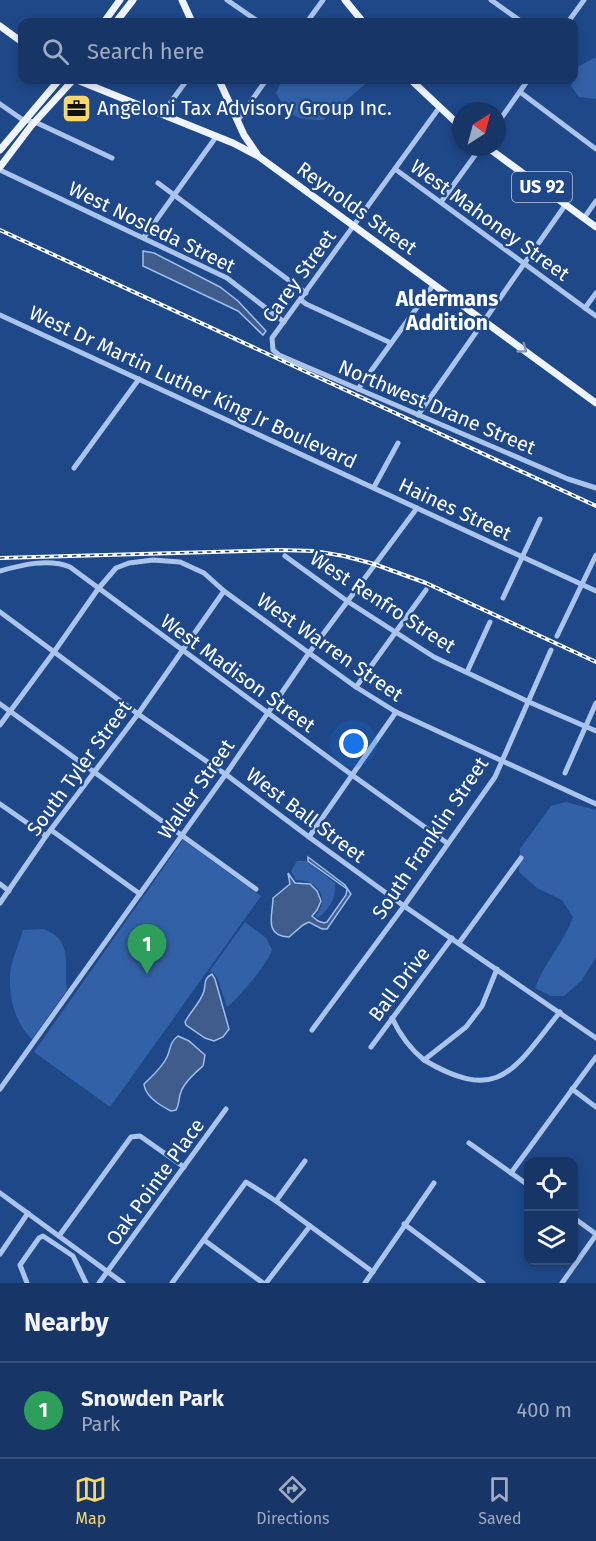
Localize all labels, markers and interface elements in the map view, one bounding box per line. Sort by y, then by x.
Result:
search box [18,18,578,84]
icon: search [39,35,72,68]
text: Search here [87,38,205,65]
office icon: Angeloni Tax Advisory Group Inc. [60,92,92,124]
place label: Angeloni Tax Advisory Group Inc. [97,96,392,120]
north arrow [452,102,506,156]
street label: West Mahoney Street [406,154,575,286]
street label: Reynolds Street [292,156,422,260]
road number: US 92 [512,172,572,202]
street label: West Nosleda Street [65,176,240,278]
street label: Carey Street [257,224,341,327]
district label: Aldermans Addition [395,286,498,336]
street label: West Dr Martin Luther King Jr Boulevard [25,300,361,474]
one-way arrow [517,342,528,353]
street label: Northwest Drane Street [335,355,540,460]
street label: Haines Street [395,472,516,546]
street label: West Renfro Street [306,546,461,658]
street label: West Warren Street [252,588,408,707]
street label: West Madison Street [156,609,321,738]
street label: South Tyler Street [22,695,137,840]
your location [339,729,368,758]
street label: Waller Street [153,734,240,844]
street label: South Franklin Street [367,752,494,924]
street label: West Ball Street [242,762,371,868]
pin: 1 [128,924,166,974]
street label: Ball Drive [363,942,435,1026]
street label: Oak Pointe Place [101,1114,209,1250]
map controls [524,1157,578,1265]
button: locate [524,1157,578,1211]
button: layers [524,1211,578,1265]
text: Nearby [24,1307,109,1338]
text: Snowden Park [81,1385,224,1412]
text: 1 [39,1398,48,1422]
text: 400 m [517,1398,572,1422]
text: Park [81,1412,120,1436]
tab: Map [74,1473,107,1528]
tab: Directions [256,1473,330,1528]
tab: Saved [478,1473,522,1528]

